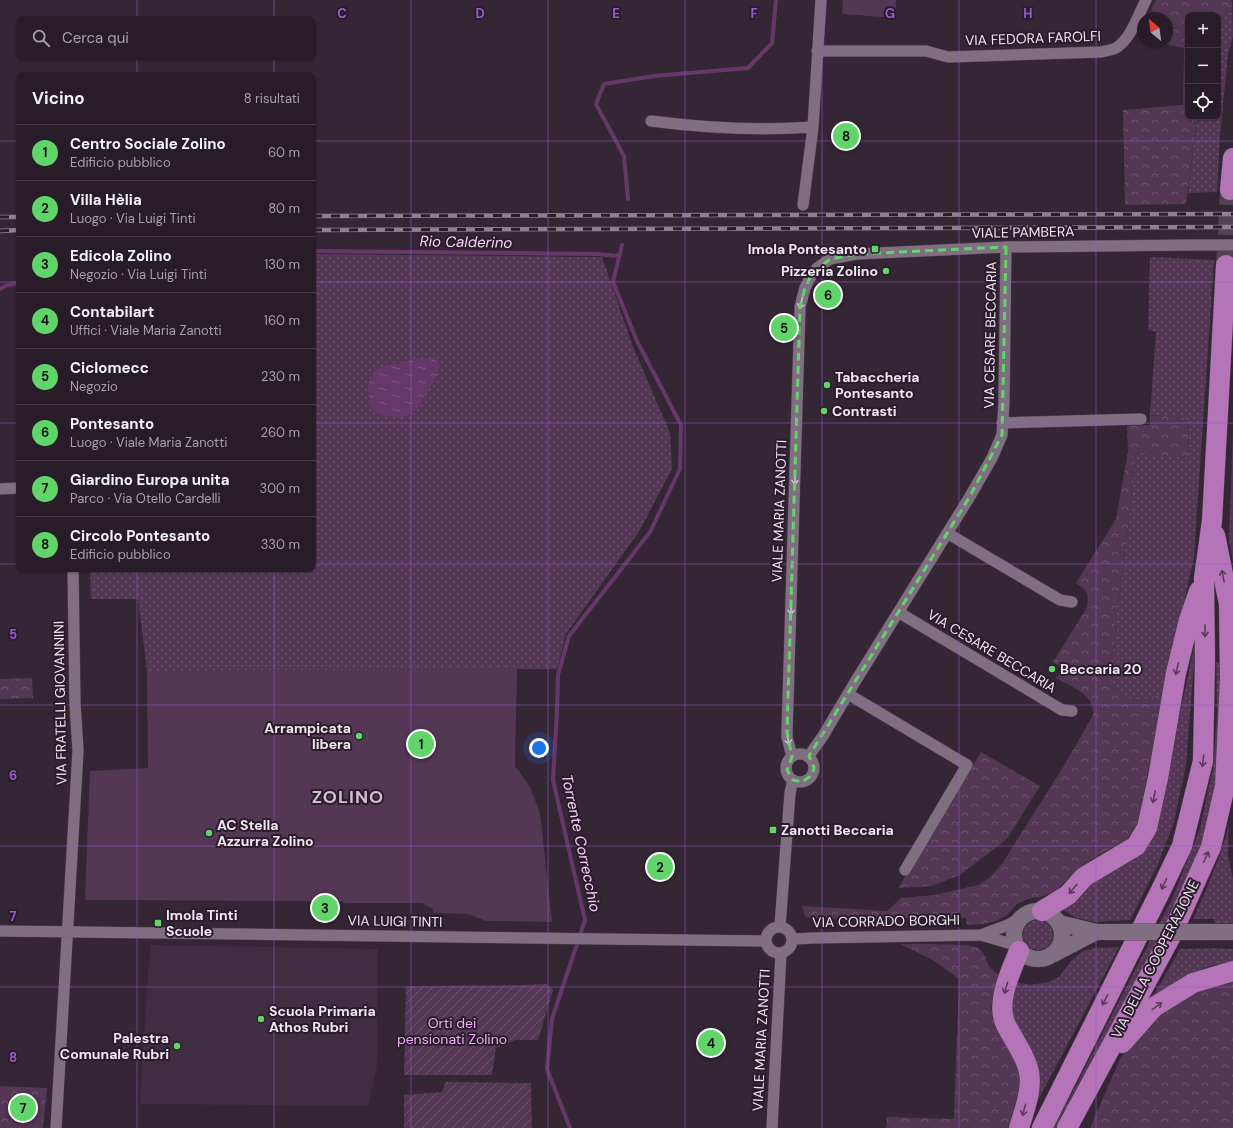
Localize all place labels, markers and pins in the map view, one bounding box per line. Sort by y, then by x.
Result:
pin: 8 [833,121,859,151]
place label: Imola Pontesanto [748,240,867,258]
marker: Imola Pontesanto [870,244,880,254]
place label: Pizzeria Zolino [781,262,878,280]
marker: Pizzeria Zolino [881,266,891,276]
pin: 6 [815,280,841,310]
pin: 5 [771,313,797,343]
place label: Tabaccheria Pontesanto [835,368,920,402]
marker: Tabaccheria Pontesanto [822,380,832,390]
place label: Contrasti [832,402,897,420]
marker: Contrasti [819,406,829,416]
place label: Beccaria 20 [1060,660,1142,678]
marker: Beccaria 20 [1047,664,1057,674]
place label: Arrampicata libera [264,719,351,753]
pin: 1 [408,729,434,759]
marker: Arrampicata libera [354,731,364,741]
place label: AC Stella Azzurra Zolino [217,816,314,850]
place label: Zanotti Beccaria [781,821,894,839]
marker: Zanotti Beccaria [768,825,778,835]
marker: AC Stella Azzurra Zolino [204,828,214,838]
pin: 2 [647,852,673,882]
pin: 3 [312,893,338,923]
place label: Imola Tinti Scuole [166,906,238,940]
marker: Imola Tinti Scuole [153,918,163,928]
place label: Scuola Primaria Athos Rubri [269,1002,376,1036]
marker: Scuola Primaria Athos Rubri [256,1014,266,1024]
pin: 4 [698,1028,724,1058]
place label: Palestra Comunale Rubri [60,1029,169,1063]
marker: Palestra Comunale Rubri [172,1041,182,1051]
pin: 7 [10,1093,36,1123]

